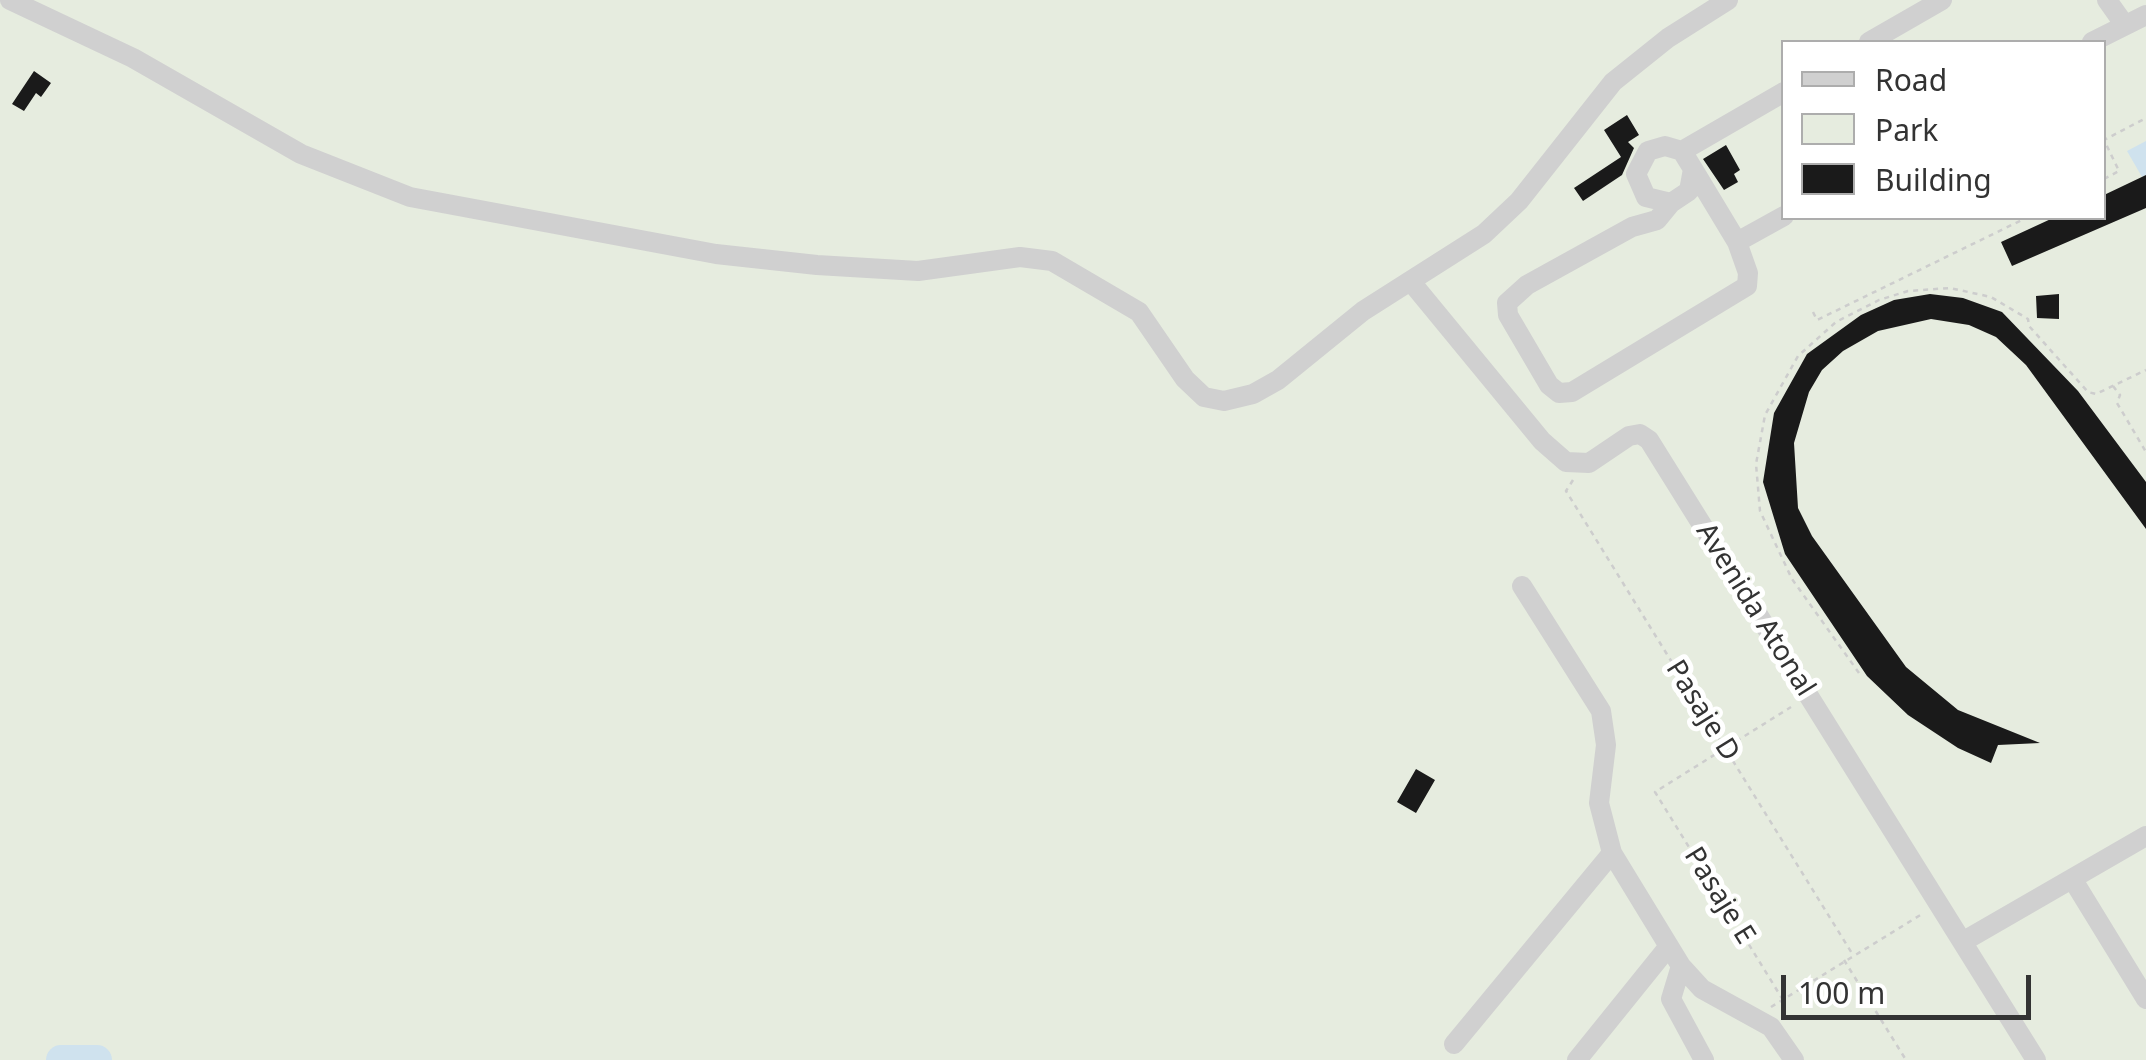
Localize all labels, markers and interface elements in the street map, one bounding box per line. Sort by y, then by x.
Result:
legend [1781,40,2106,220]
text: Road [1875,59,1947,100]
text: Park [1875,109,1938,150]
text: Building [1875,159,1992,200]
street label: Avenida Atonal [1688,517,1822,703]
street label: Pasaje D [1658,654,1746,768]
street label: Pasaje E [1676,841,1762,951]
scale bar [1786,955,2036,1017]
text: 100 m [1798,972,1885,1013]

